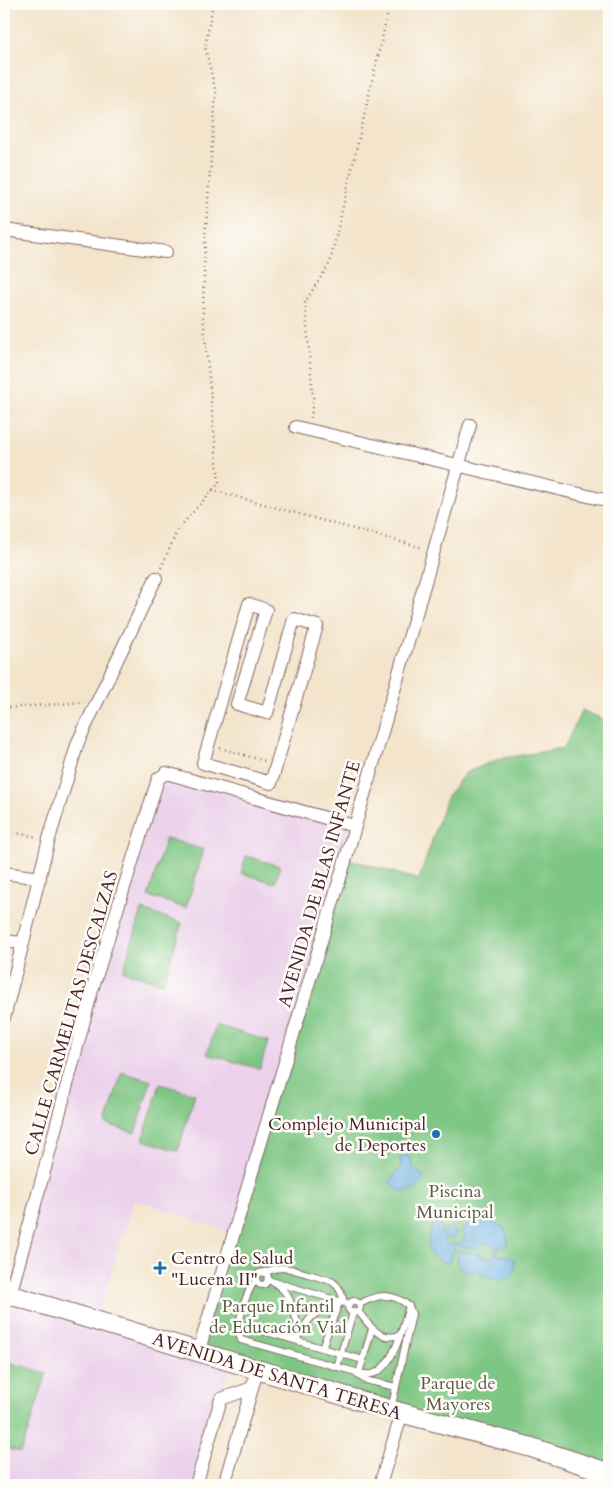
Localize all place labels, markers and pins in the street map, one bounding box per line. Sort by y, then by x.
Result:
place label: Complejo Municipal de Deportes [268,1112,426,1158]
marker: Complejo Municipal de Deportes [430,1128,442,1140]
place label: Centro de Salud "Lucena II" [171,1246,294,1292]
marker: Centro de Salud "Lucena II" [153,1261,167,1275]

